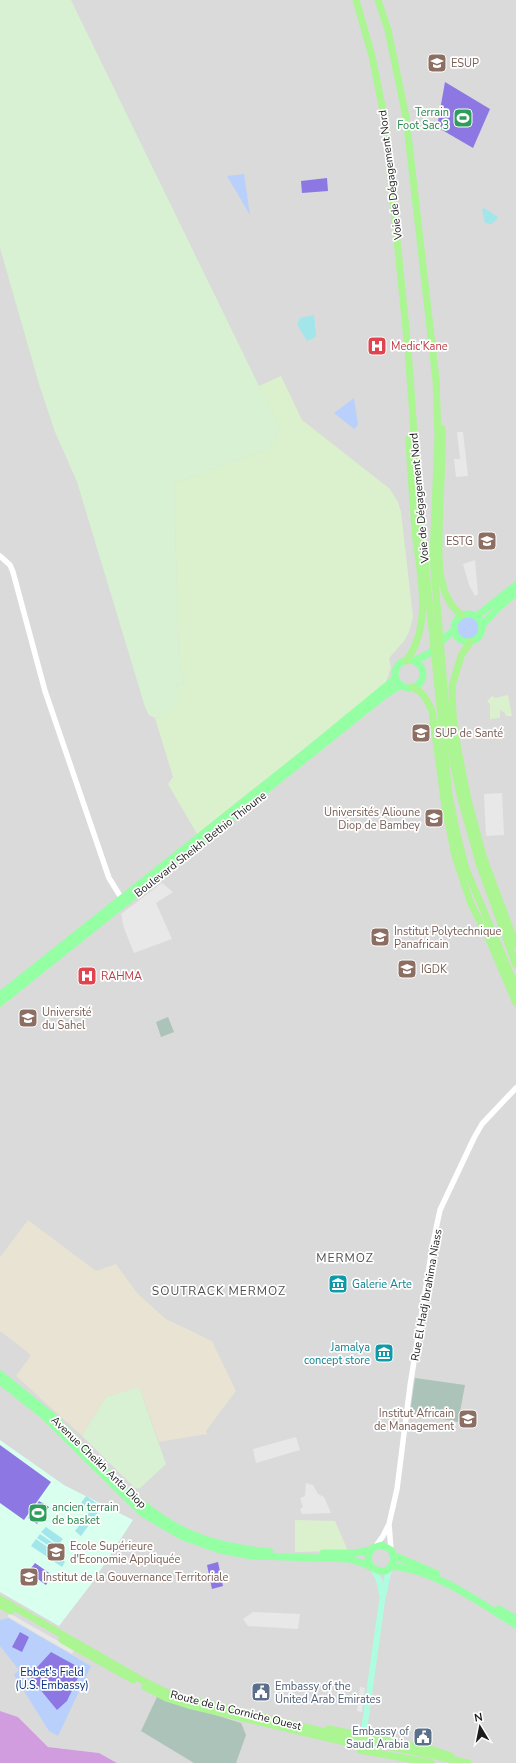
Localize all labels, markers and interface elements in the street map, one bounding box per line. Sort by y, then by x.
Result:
school or university icon: ESUP [426,52,448,74]
place label: ESUP [451,56,479,71]
place label: Terrain Foot Sac 3 [397,105,449,133]
sports icon: Terrain Foot Sac 3 [452,107,474,129]
street label: Voie de Dégagement Nord [375,109,406,242]
hospital icon: Medic'Kane [366,335,388,357]
place label: Medic'Kane [391,339,448,354]
street label: Voie de Dégagement Nord [406,432,433,565]
school or university icon: ESTG [476,530,498,552]
place label: ESTG [446,534,473,549]
school or university icon: SUP de Santé [410,722,432,744]
place label: SUP de Santé [435,726,503,741]
street label: Boulevard Sheikh Bethio Thioune [131,788,270,901]
place label: Universités Alioune Diop de Bambey [324,805,420,833]
school or university icon: Universités Alioune Diop de Bambey [423,807,445,829]
place label: Institut Polytechnique Panafricain [394,924,501,952]
school or university icon: Institut Polytechnique Panafricain [369,926,391,948]
school or university icon: IGDK [396,958,418,980]
place label: IGDK [421,962,448,977]
hospital icon: RAHMA [76,965,98,987]
place label: RAHMA [101,969,142,984]
place label: Université du Sahel [42,1005,92,1033]
school or university icon: Université du Sahel [17,1007,39,1029]
street label: Rue El Hadj Ibrahima Niass [408,1228,445,1362]
district label: MERMOZ [316,1250,374,1266]
museum icon: Galerie Arte [327,1273,349,1295]
place label: Galerie Arte [352,1277,412,1292]
district label: SOUTRACK MERMOZ [152,1283,286,1299]
place label: Jamalya concept store [304,1340,370,1368]
museum icon: Jamalya concept store [373,1342,395,1364]
place label: Institut Africain de Management [374,1406,454,1434]
school or university icon: Institut Africain de Management [457,1408,479,1430]
street label: Avenue Cheikh Anta Diop [48,1413,150,1512]
place label: ancien terrain de basket [52,1500,119,1528]
sports icon: ancien terrain de basket [27,1502,49,1524]
place label: Ecole Supérieure d'Economie Appliquée [70,1539,180,1567]
school or university icon: Ecole Supérieure d'Economie Appliquée [45,1541,67,1563]
school or university icon: Institut de la Gouvernance Territoriale [18,1566,40,1588]
place label: Institut de la Gouvernance Territoriale [43,1570,229,1585]
park label: Ebbet's Field (U.S. Embassy) [15,1665,89,1693]
place label: Embassy of the United Arab Emirates [275,1679,381,1707]
public building icon: Embassy of the United Arab Emirates [250,1681,272,1703]
street label: Route de la Corniche Ouest [169,1687,303,1734]
north arrow [460,1707,500,1747]
text: N [473,1710,484,1726]
place label: Embassy of Saudi Arabia [346,1724,409,1752]
public building icon: Embassy of Saudi Arabia [412,1726,434,1748]

